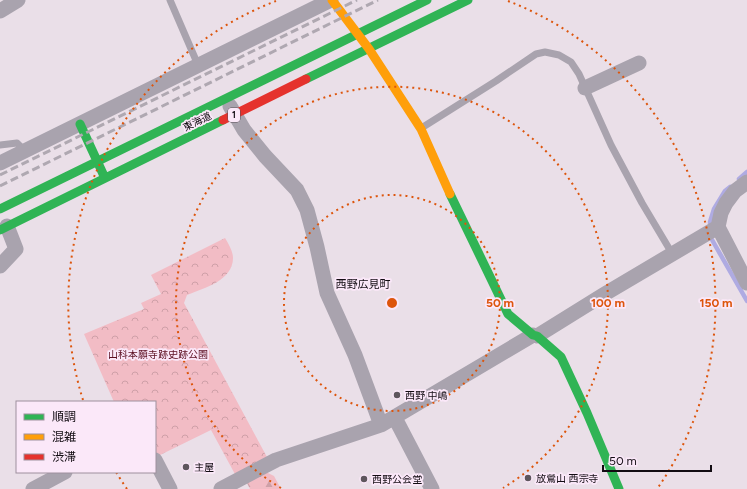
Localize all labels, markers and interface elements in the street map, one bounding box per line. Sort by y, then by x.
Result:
road number: 1 [228,108,240,122]
street label: 東海道 [181,109,214,134]
district label: 西野広見町 [336,278,391,291]
centre of rings [385,296,399,310]
text: 50 m [486,296,514,310]
text: 100 m [591,296,625,310]
text: 150 m [699,296,733,310]
park label: 山科本願寺跡史跡公園 [108,348,208,361]
place label: 西野 中嶋 [405,389,447,402]
marker: 西野 中嶋 [392,390,402,400]
legend [16,401,156,473]
text: 順調 [52,410,76,424]
text: 混雑 [52,430,76,444]
scale bar [603,447,711,473]
text: 渋滞 [52,450,76,464]
text: 50 m [609,454,637,468]
place label: 主屋 [194,461,214,474]
marker: 主屋 [181,462,191,472]
place label: 放鶯山 西宗寺 [536,472,598,485]
place label: 西野公会堂 [372,473,422,486]
marker: 放鶯山 西宗寺 [523,473,533,483]
marker: 西野公会堂 [359,474,369,484]

